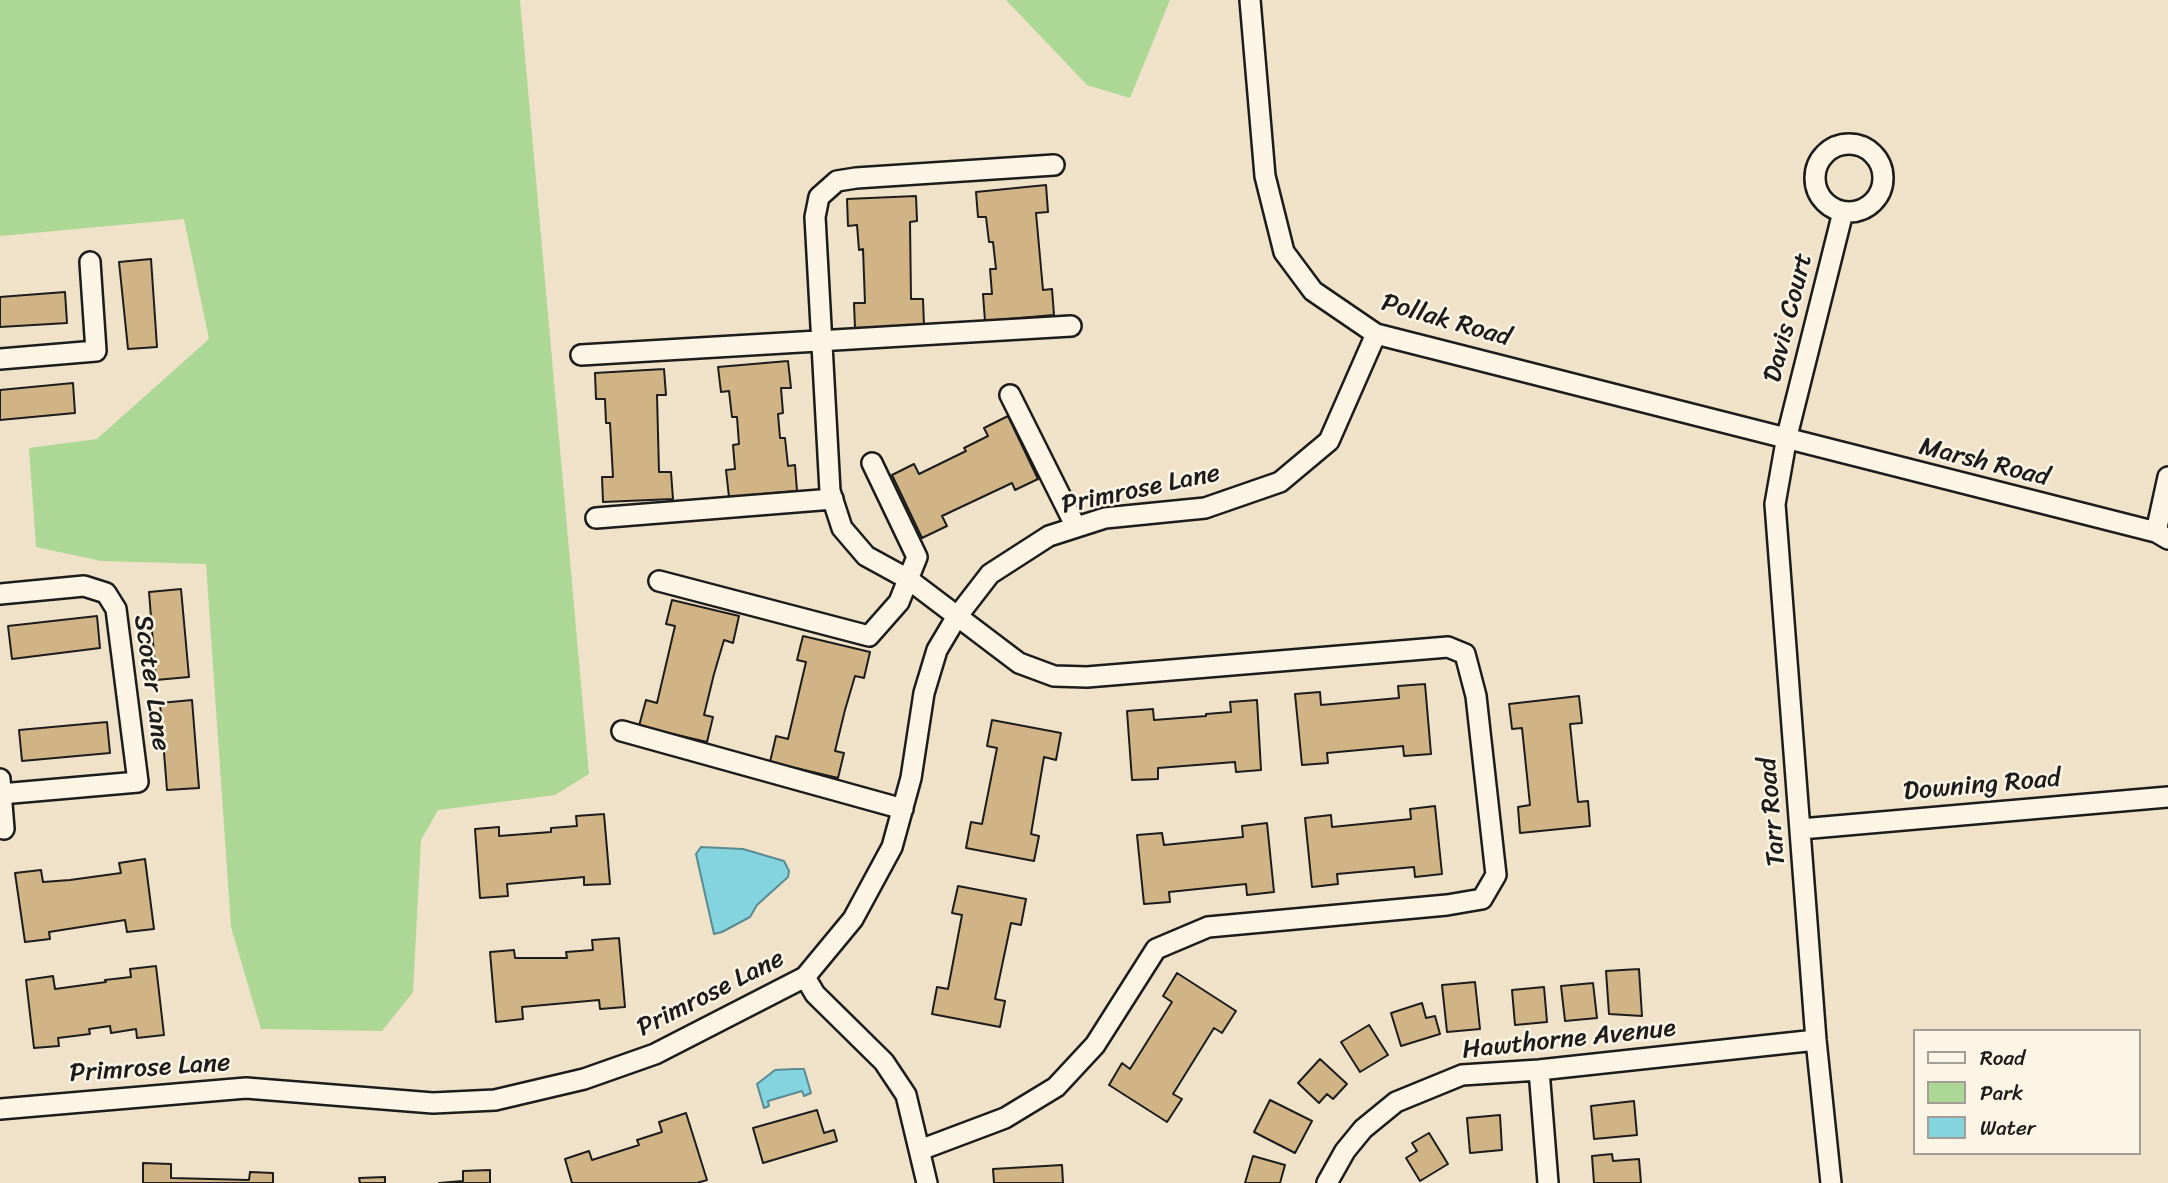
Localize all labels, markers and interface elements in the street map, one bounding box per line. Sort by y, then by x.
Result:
street label: Davis Court [1758,250,1820,386]
street label: Pollak Road [1378,288,1514,354]
street label: Marsh Road [1916,432,2052,494]
street label: Primrose Lane [1059,458,1223,522]
street label: Scoter Lane [126,613,176,753]
street label: Tarr Road [1753,756,1793,868]
street label: Downing Road [1902,764,2062,808]
street label: Primrose Lane [632,944,790,1044]
street label: Hawthorne Avenue [1461,1013,1677,1067]
legend [1912,1029,2140,1155]
text: Road [1980,1039,2025,1077]
street label: Primrose Lane [69,1048,231,1090]
text: Park [1980,1074,2023,1112]
text: Water [1980,1109,2035,1147]

